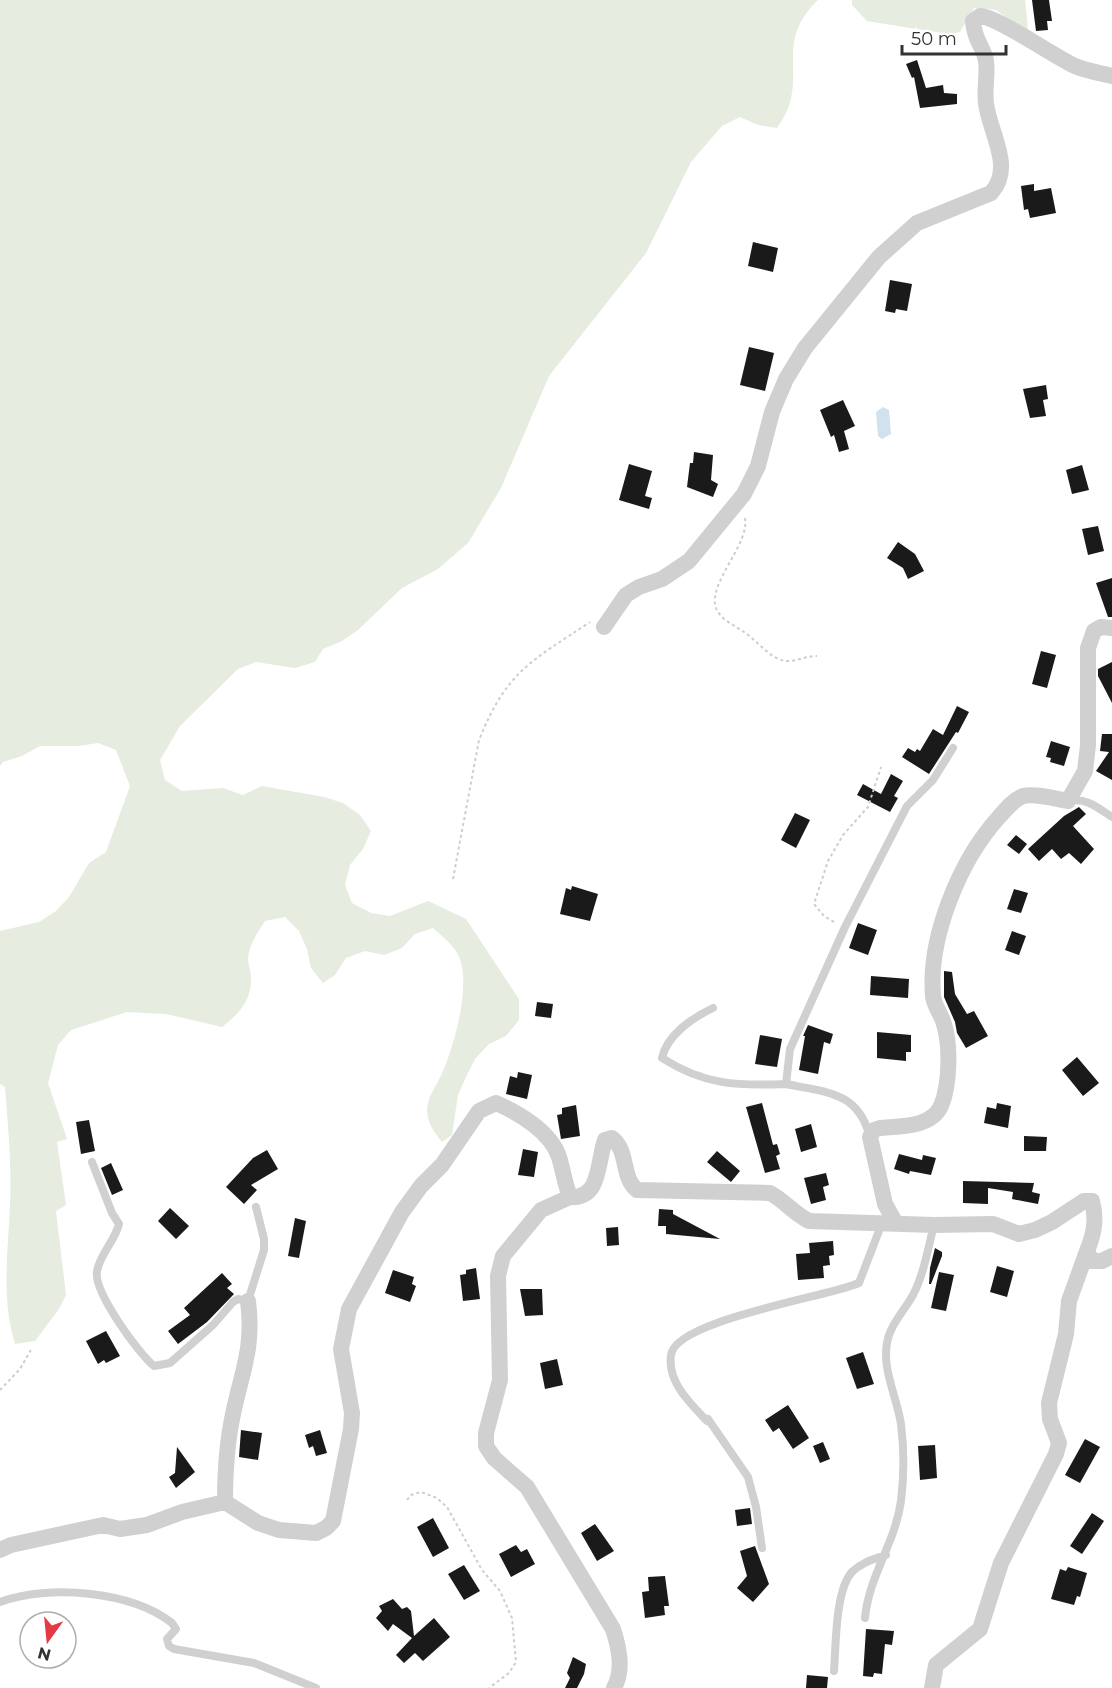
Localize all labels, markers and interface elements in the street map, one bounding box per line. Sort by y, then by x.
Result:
scale bar [902,18,1006,56]
text: 50 m [911,28,957,50]
north arrow [18,1610,78,1670]
text: N [36,1643,53,1665]

